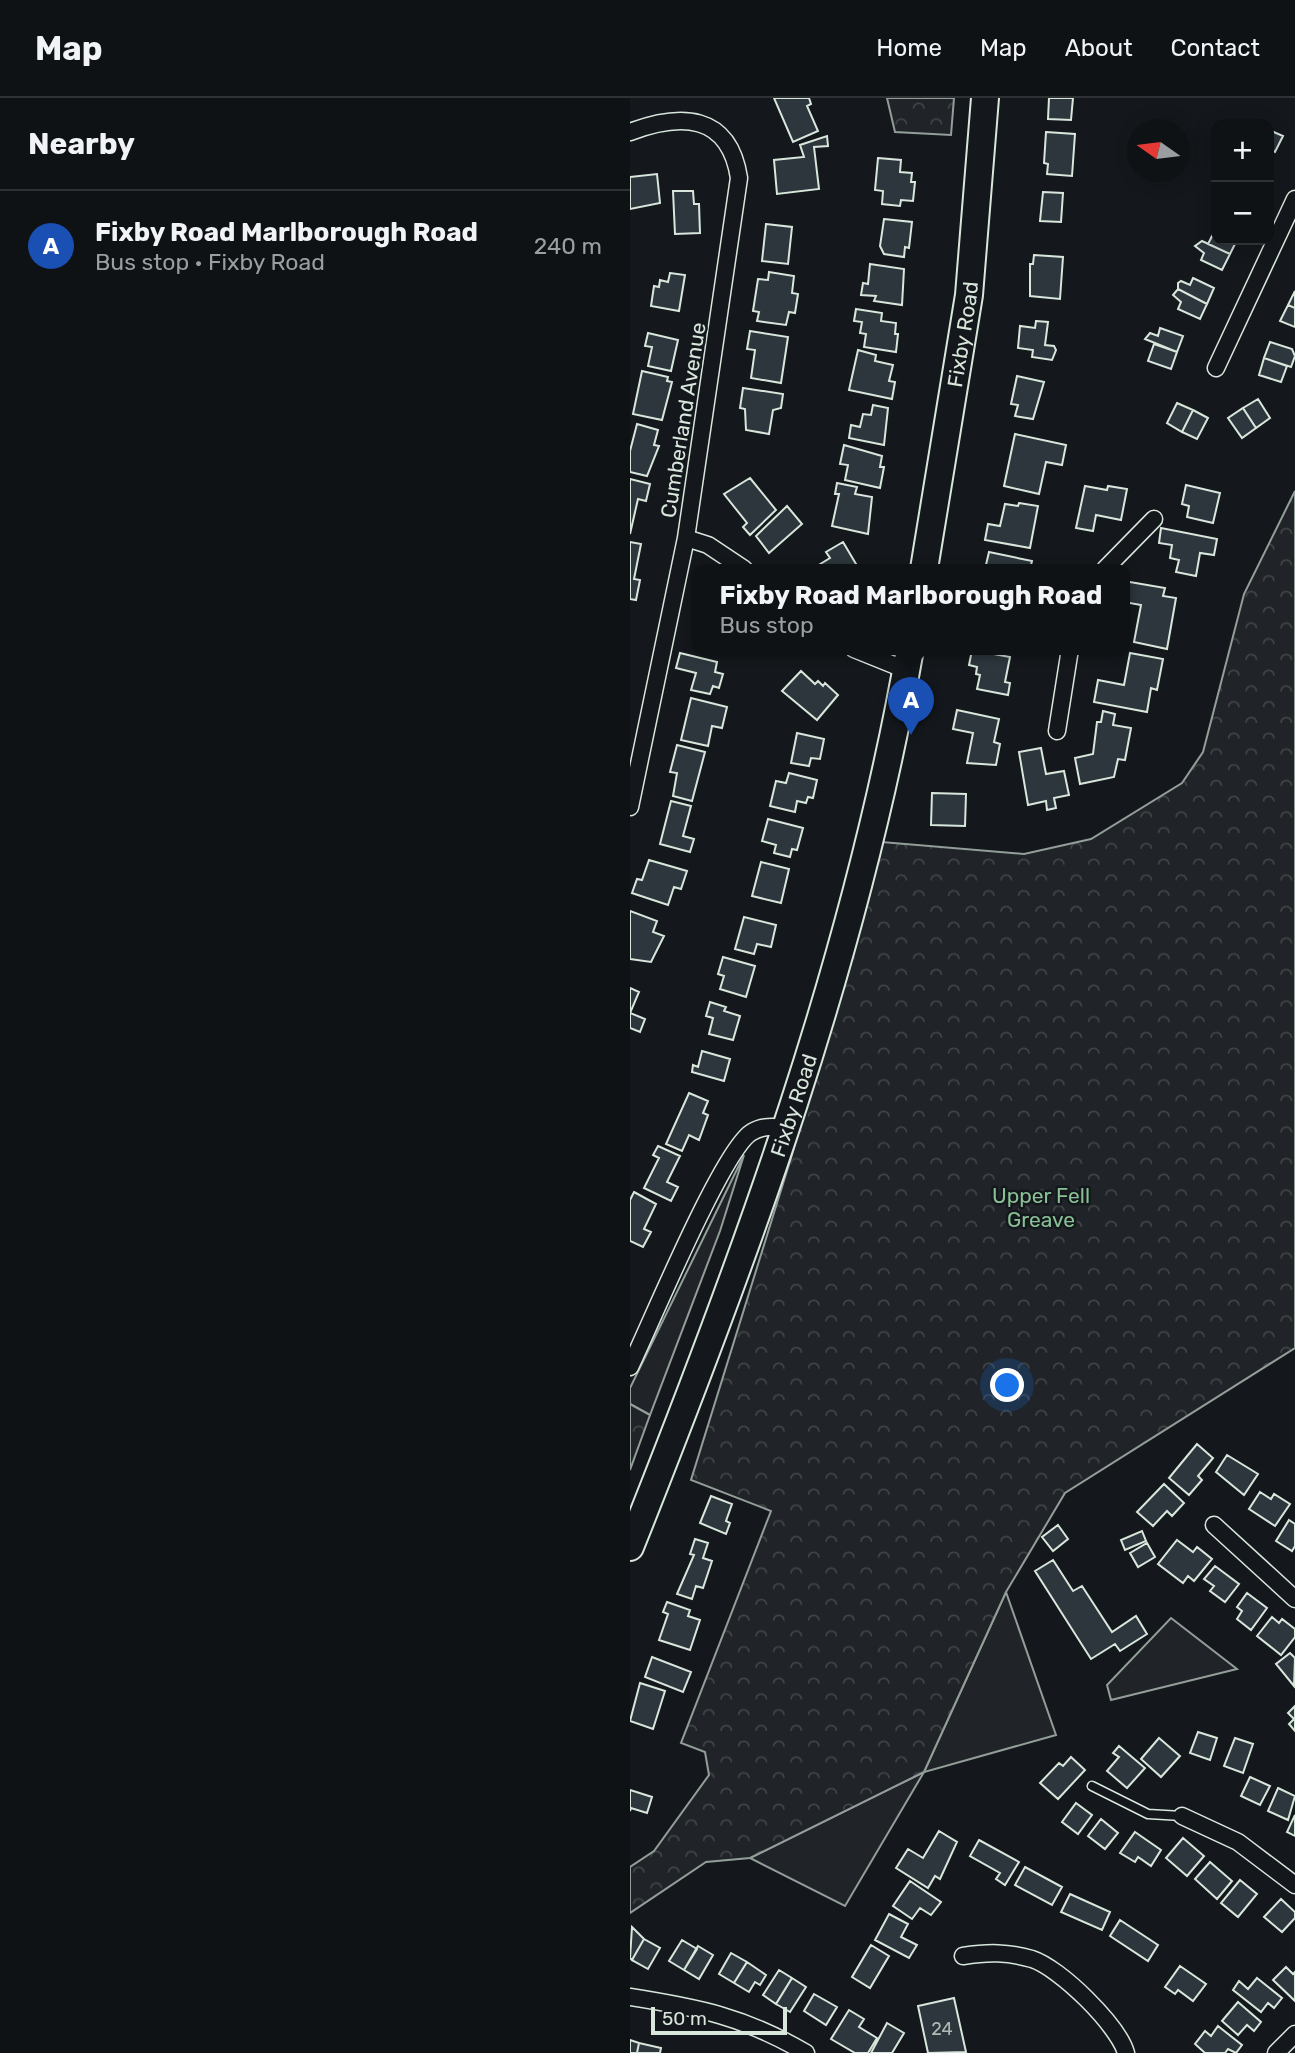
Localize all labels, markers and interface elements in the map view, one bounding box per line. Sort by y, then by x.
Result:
text: Map [35,29,103,68]
text: Home [876,34,942,62]
text: Map [980,34,1027,62]
text: About [1065,34,1133,62]
text: Contact [1171,34,1260,62]
north arrow [1127,119,1190,182]
map controls [1211,119,1274,245]
button: + [1211,119,1274,182]
text: Nearby [28,126,135,162]
button: − [1211,182,1274,245]
text: Fixby Road Marlborough Road [95,217,478,248]
text: A [43,232,59,260]
text: 240 m [534,232,602,260]
text: Bus stop · Fixby Road [95,248,325,276]
street label: Fixby Road [942,280,983,389]
street label: Cumberland Avenue [655,320,711,520]
popup [692,564,1130,655]
text: Fixby Road Marlborough Road [720,580,1103,611]
text: Bus stop [720,611,814,639]
pin: A [888,677,934,735]
street label: Fixby Road [765,1051,821,1160]
park label: Upper Fell Greave [992,1183,1090,1232]
your location [990,1368,1024,1402]
scale bar [651,2004,788,2036]
text: 50 m [662,2007,707,2030]
house number: 24 [931,2018,953,2040]

